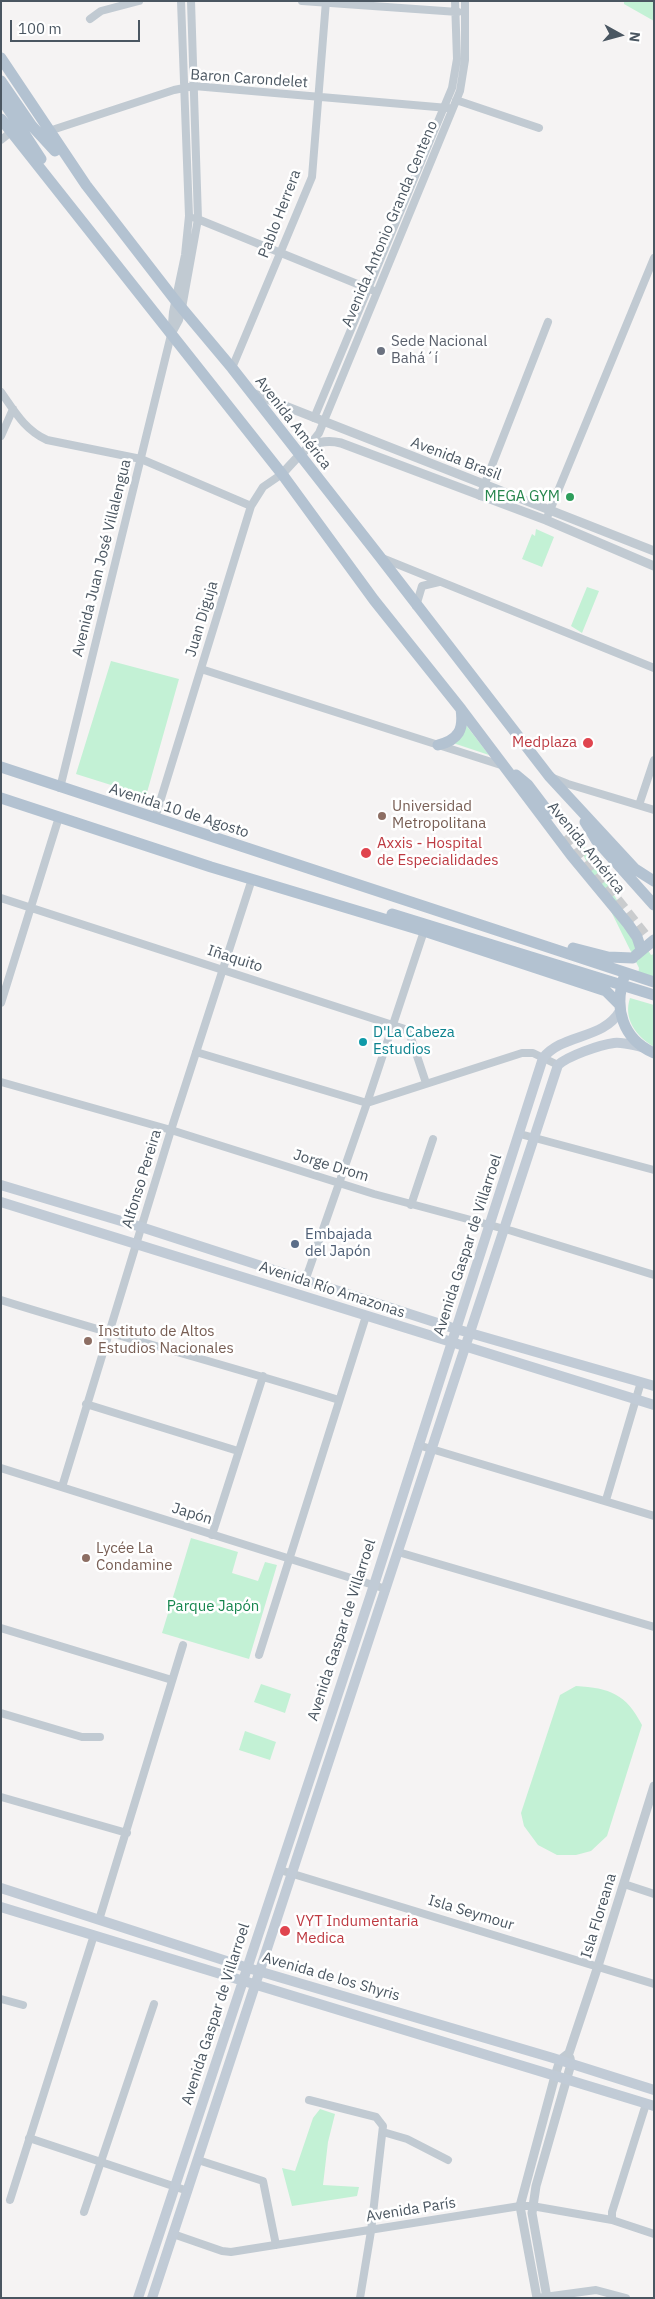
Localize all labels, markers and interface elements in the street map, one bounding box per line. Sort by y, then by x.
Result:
scale bar [12,10,142,42]
north arrow [595,10,645,60]
text: 100 m [18,19,62,38]
text: N [625,31,644,43]
street label: Baron Carondelet [190,66,308,92]
street label: Avenida Antonio Granda Centeno [338,118,442,330]
street label: Pablo Herrera [255,167,305,261]
place label: Sede Nacional Bahá´í [391,333,487,368]
marker: Sede Nacional Bahá´í [375,345,387,357]
street label: Avenida América [251,373,335,473]
street label: Avenida Brasil [408,433,504,485]
street label: Avenida Juan José Villalengua [69,457,135,659]
place label: MEGA GYM [485,488,560,506]
marker: MEGA GYM [564,491,576,503]
street label: Juan Diguja [182,579,222,659]
place label: Medplaza [512,734,577,752]
marker: Medplaza [581,736,595,750]
street label: Avenida 10 de Agosto [107,780,251,842]
place label: Universidad Metropolitana [392,798,486,833]
street label: Avenida América [543,798,629,898]
marker: Universidad Metropolitana [376,810,388,822]
place label: Axxis - Hospital de Especialidades [377,835,499,870]
marker: Axxis - Hospital de Especialidades [359,846,373,860]
street label: Iñaquito [205,942,265,976]
place label: D'La Cabeza Estudios [373,1024,455,1059]
marker: D'La Cabeza Estudios [357,1036,369,1048]
street label: Alfonso Pereira [118,1127,166,1231]
street label: Jorge Drom [291,1146,371,1186]
street label: Avenida Gaspar de Villarroel [430,1152,506,1338]
place label: Embajada del Japón [305,1226,372,1261]
marker: Embajada del Japón [289,1238,301,1250]
street label: Avenida Río Amazonas [257,1258,407,1322]
place label: Instituto de Altos Estudios Nacionales [98,1323,234,1358]
marker: Instituto de Altos Estudios Nacionales [82,1335,94,1347]
street label: Japón [170,1499,214,1529]
street label: Avenida Gaspar de Villarroel [304,1537,380,1723]
place label: Lycée La Condamine [96,1540,173,1575]
marker: Lycée La Condamine [80,1552,92,1564]
park label: Parque Japón [167,1598,259,1616]
street label: Isla Floreana [578,1871,620,1961]
street label: Isla Seymour [426,1891,516,1935]
place label: VYT Indumentaria Medica [296,1913,418,1948]
street label: Avenida Gaspar de Villarroel [178,1921,254,2107]
marker: VYT Indumentaria Medica [278,1924,292,1938]
street label: Avenida de los Shyris [260,1949,402,2005]
street label: Avenida París [365,2194,457,2226]

